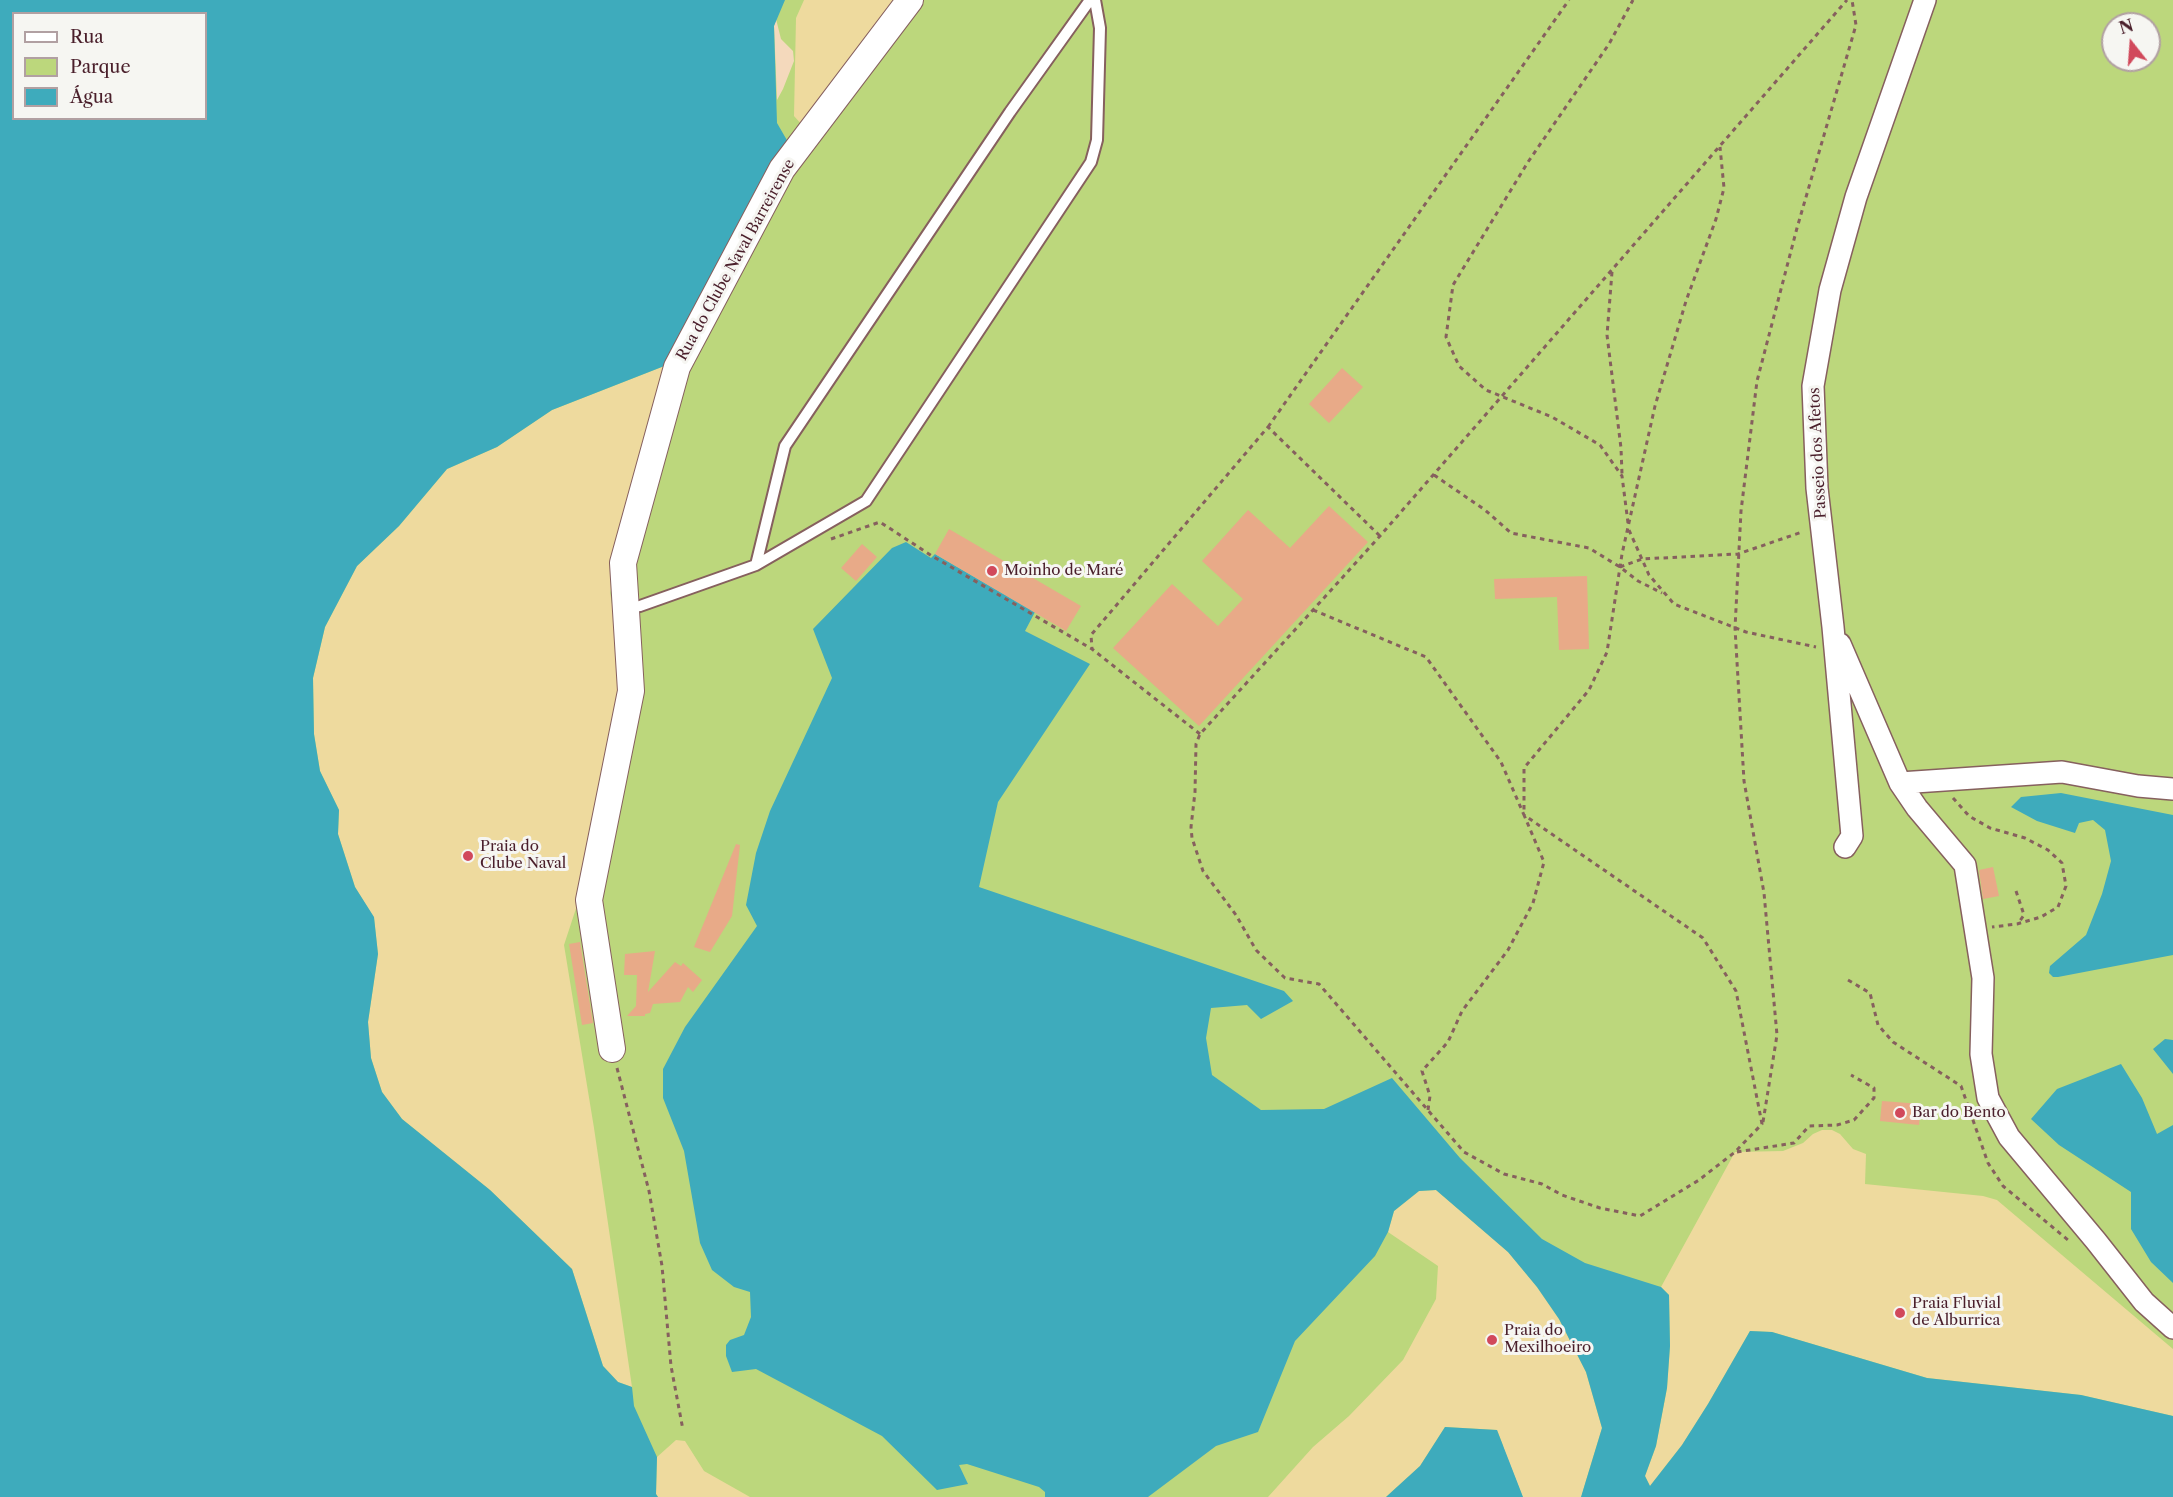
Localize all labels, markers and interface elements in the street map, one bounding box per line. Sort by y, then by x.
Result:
legend [12,12,207,120]
north arrow [2101,12,2161,72]
text: N [2117,15,2136,38]
text: Rua [70,26,104,48]
text: Parque [70,56,131,78]
text: Água [70,86,113,108]
street label: Rua do Clube Naval Barreirense [673,156,799,364]
street label: Passeio dos Afetos [1806,387,1830,519]
place label: Moinho de Maré [1004,562,1124,580]
marker: Moinho de Maré [985,564,999,578]
place label: Praia do Clube Naval [480,838,566,873]
marker: Praia do Clube Naval [461,849,475,863]
place label: Bar do Bento [1912,1104,2006,1122]
marker: Bar do Bento [1893,1106,1907,1120]
place label: Praia Fluvial de Alburrica [1912,1295,2001,1330]
marker: Praia Fluvial de Alburrica [1893,1306,1907,1320]
place label: Praia do Mexilhoeiro [1504,1322,1591,1357]
marker: Praia do Mexilhoeiro [1485,1333,1499,1347]

